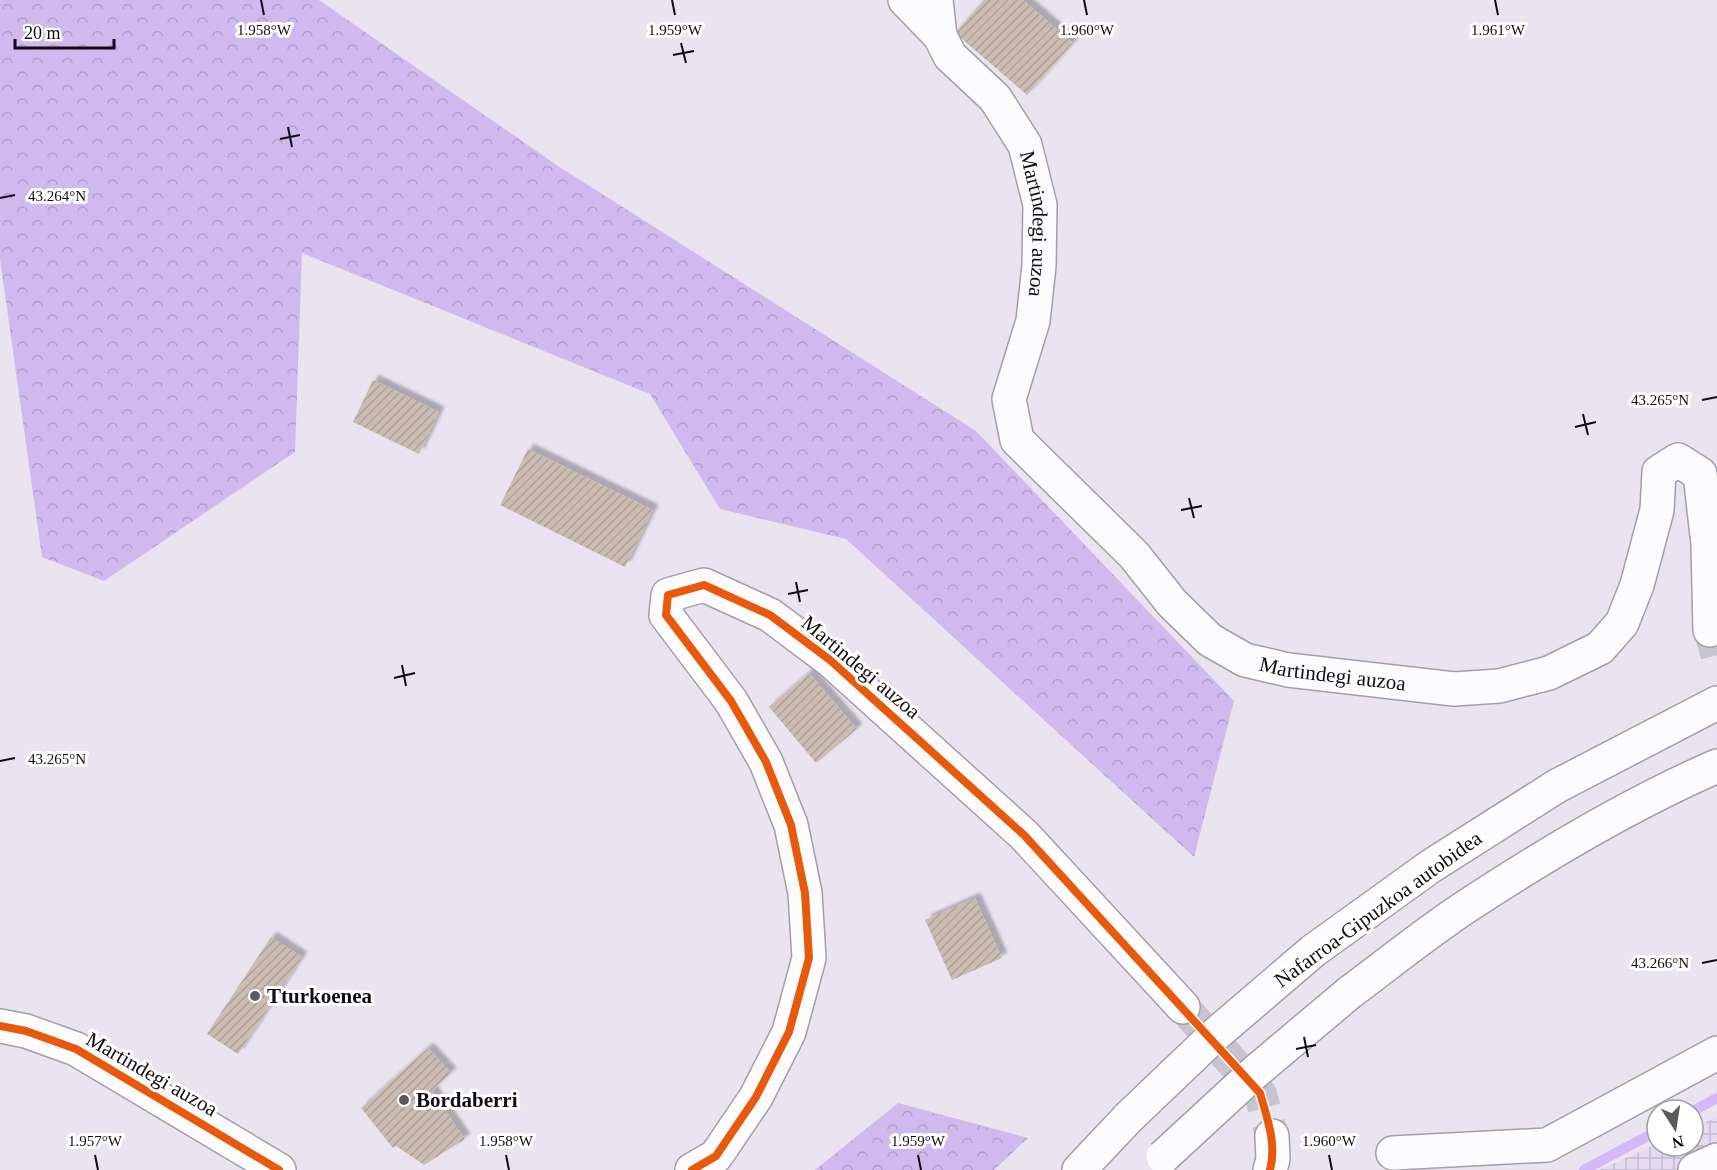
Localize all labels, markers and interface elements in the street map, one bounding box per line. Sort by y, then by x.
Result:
scale bar [15,12,114,50]
text: 1.958°W [237,22,292,38]
text: 1.959°W [648,22,703,38]
text: 1.960°W [1060,22,1115,38]
text: 1.961°W [1471,22,1526,38]
text: 20 m [24,23,61,43]
street label: Martindegi auzoa [1015,148,1052,299]
text: 43.264°N [28,188,86,204]
text: 43.265°N [1631,392,1689,408]
street label: Martindegi auzoa [797,610,926,724]
street label: Martindegi auzoa [1257,652,1408,695]
text: 43.265°N [28,751,86,767]
street label: Nafarroa-Gipuzkoa autobidea [1270,825,1487,992]
text: 43.266°N [1631,955,1689,971]
place label: Tturkoenea [267,984,373,1008]
marker: Tturkoenea [248,989,262,1003]
street label: Martindegi auzoa [82,1027,222,1122]
place label: Bordaberri [416,1088,518,1112]
marker: Bordaberri [397,1093,411,1107]
north arrow [1645,1098,1705,1158]
text: 1.957°W [68,1133,123,1149]
text: 1.958°W [479,1133,534,1149]
text: 1.959°W [891,1133,946,1149]
text: 1.960°W [1302,1133,1357,1149]
text: N [1670,1133,1685,1152]

